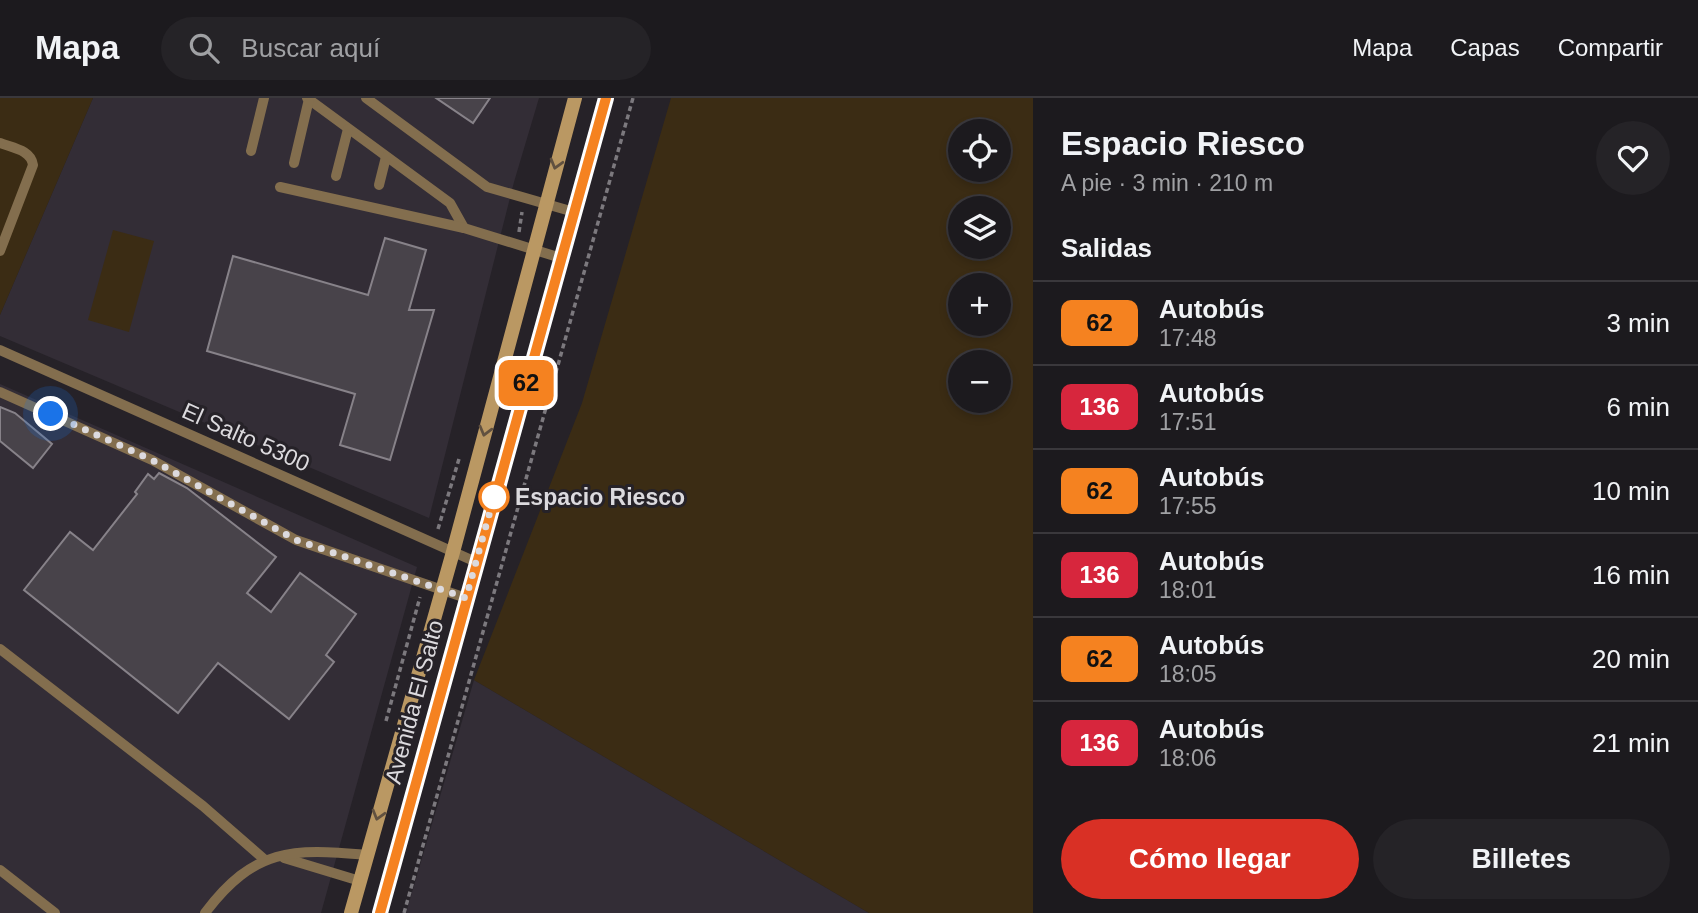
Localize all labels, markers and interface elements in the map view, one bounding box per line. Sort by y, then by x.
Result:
search box [161,17,651,80]
text: Mapa [35,29,119,66]
icon: search [185,29,223,67]
text: Buscar aquí [241,33,380,63]
text: Mapa [1352,34,1412,61]
text: Capas [1450,34,1520,61]
text: Compartir [1558,34,1663,61]
map controls [948,119,1011,413]
button: locate [948,119,1011,182]
button: heart [1596,121,1670,195]
text: Espacio Riesco [1061,125,1305,162]
one-way arrow [550,157,564,169]
text: A pie · 3 min · 210 m [1061,170,1273,196]
button: layers [948,196,1011,259]
text: Salidas [1061,233,1152,263]
button: + [948,273,1011,336]
text: Autobús [1159,294,1264,324]
text: 3 min [1606,308,1670,338]
text: 62 [1086,309,1113,336]
text: 17:48 [1159,325,1217,351]
button: − [948,350,1011,413]
line badge: 62 [494,360,558,406]
text: 62 [513,369,539,396]
text: Autobús [1159,378,1264,408]
text: 6 min [1606,392,1670,422]
text: 136 [1079,393,1120,420]
your location [33,396,68,431]
street label: El Salto 5300 [178,397,314,477]
text: 17:51 [1159,409,1217,435]
one-way arrow [479,425,493,437]
text: Autobús [1159,462,1264,492]
text: 10 min [1592,476,1670,506]
text: 62 [1086,477,1113,504]
marker: Espacio Riesco [479,482,509,512]
place label: Espacio Riesco [515,484,685,510]
text: 17:55 [1159,493,1217,519]
text: Autobús [1159,546,1264,576]
text: 16 min [1592,560,1670,590]
text: 136 [1079,561,1120,588]
text: 18:01 [1159,577,1217,603]
street label: Avenida El Salto [380,617,448,787]
text: Autobús [1159,630,1264,660]
text: 20 min [1592,644,1670,674]
text: 62 [1086,645,1113,672]
text: 18:05 [1159,661,1217,687]
text: Autobús [1159,714,1264,744]
text: 21 min [1592,728,1670,758]
text: 136 [1079,729,1120,756]
text: 18:06 [1159,745,1217,771]
one-way arrow [372,809,387,821]
button: Cómo llegar [1061,819,1359,899]
button: Billetes [1373,819,1670,899]

